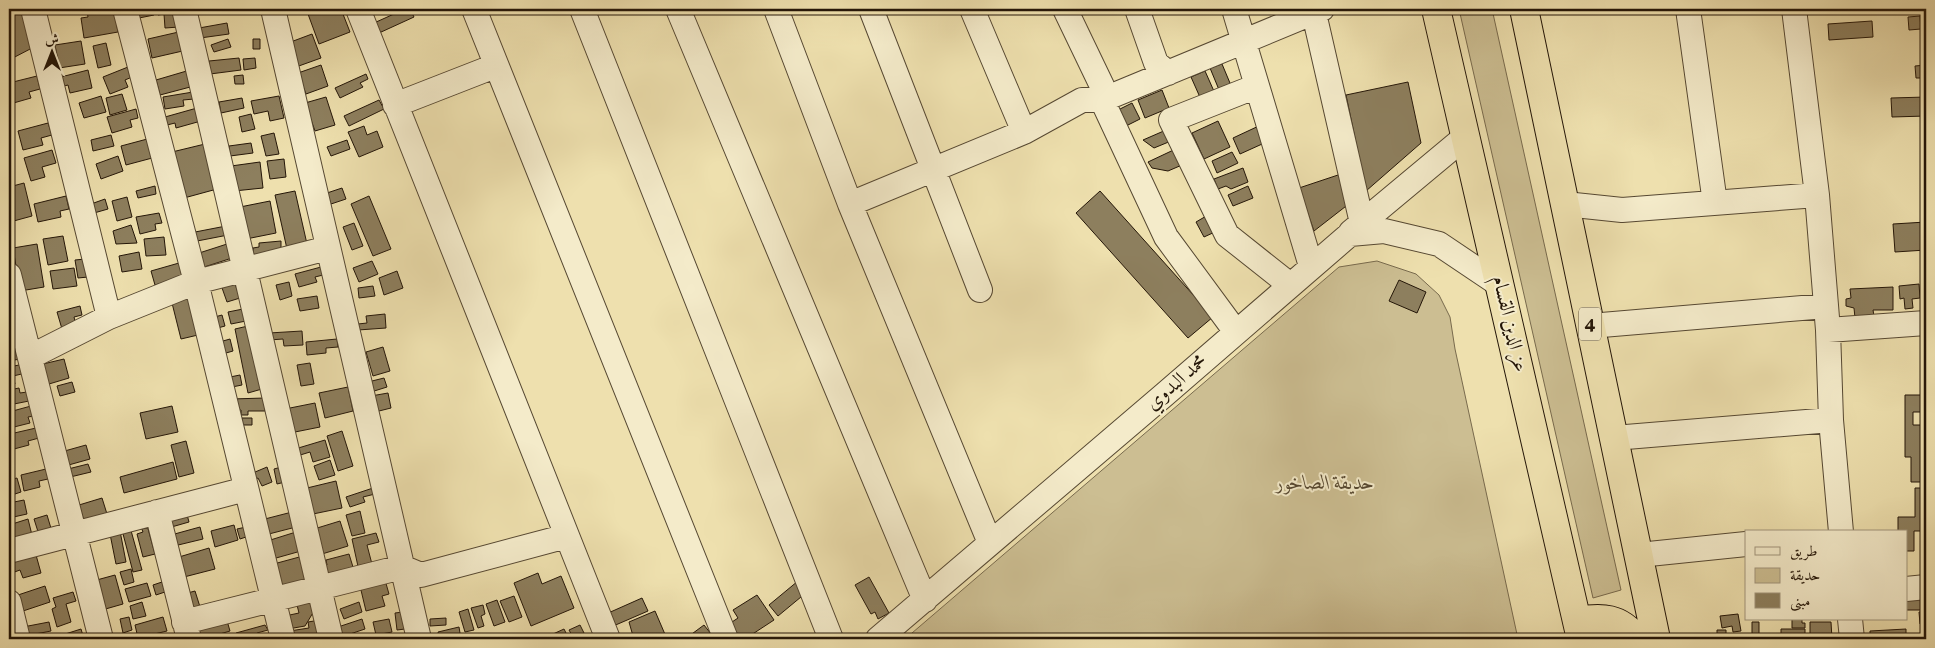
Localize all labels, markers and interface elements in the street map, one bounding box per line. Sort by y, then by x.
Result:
north arrow [28,28,78,78]
text: ش [45,31,59,50]
street label: عز الدين القسام [1482,273,1534,376]
road number: 4 [1579,308,1601,340]
street label: محمد البدوي [1140,348,1214,418]
park label: حديقة الصاخور [1274,470,1374,498]
legend [1745,530,1908,620]
text: طريق [1790,542,1817,563]
text: حديقة [1790,566,1820,587]
text: مبنى [1790,592,1810,613]

